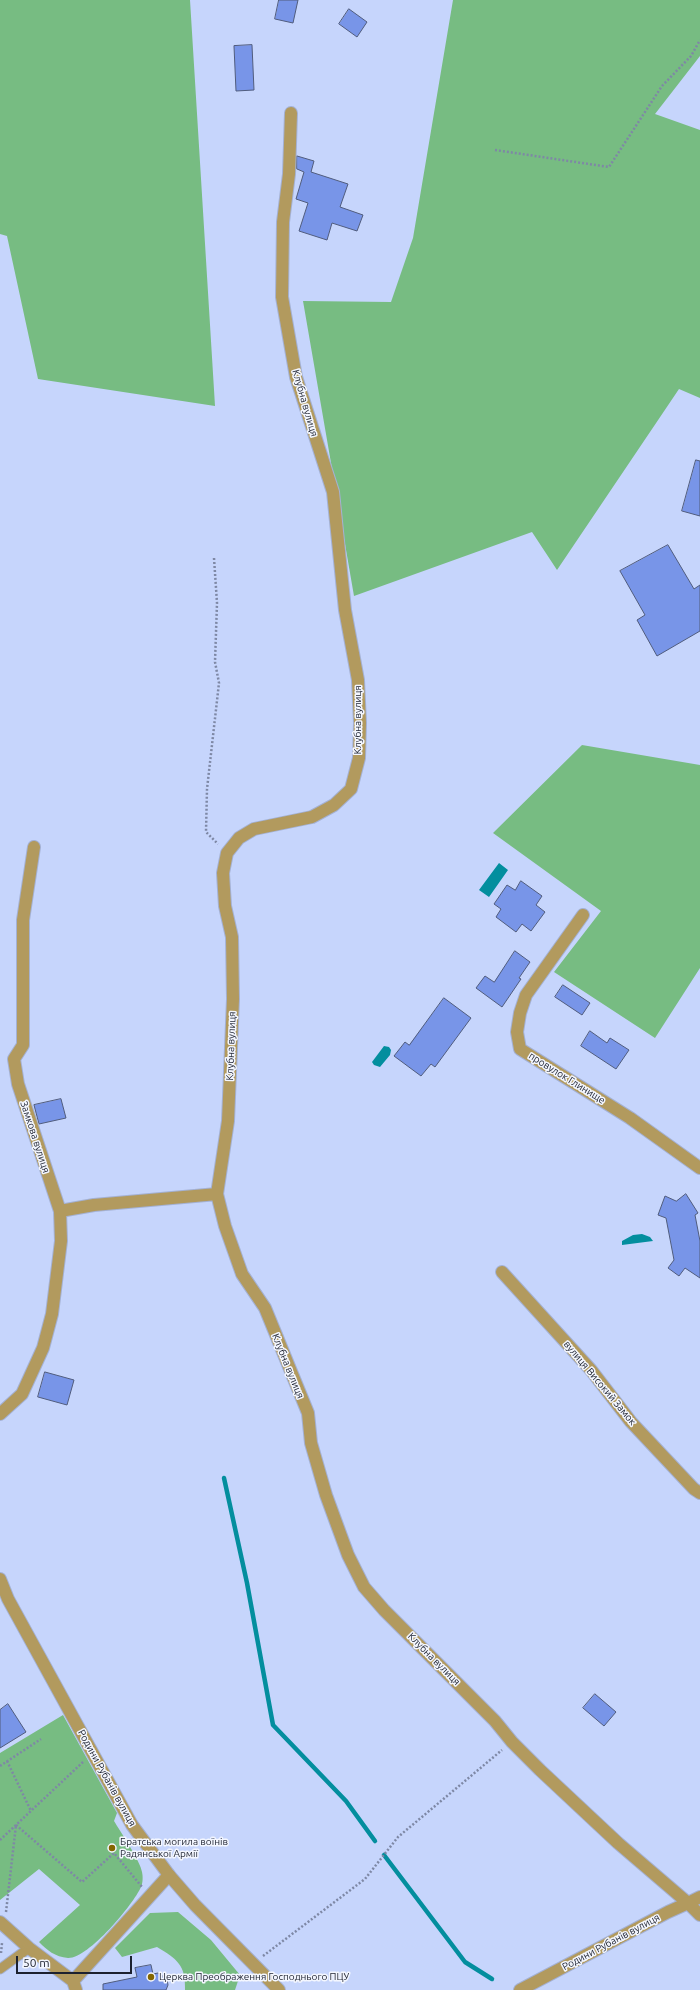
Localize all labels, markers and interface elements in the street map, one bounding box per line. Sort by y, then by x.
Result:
street label: Клубна вулиця [290,368,320,438]
street label: Клубна вулиця [352,685,364,755]
street label: Клубна вулиця [224,1011,238,1081]
street label: провулок Глинище [527,1050,607,1106]
street label: Замкова вулиця [18,1100,52,1174]
street label: Клубна вулиця [269,1332,307,1400]
street label: вулиця Високий Замок [561,1338,639,1428]
street label: Клубна вулиця [405,1630,463,1688]
street label: Родини Рубанів вулиця [75,1728,139,1828]
place label: Братська могила воїнів Радянської Армії [120,1836,228,1860]
marker: Братська могила воїнів Радянської Армії [107,1843,117,1853]
street label: Родини Рубанів вулиця [560,1911,662,1973]
scale bar [18,1948,134,1974]
text: 50 m [23,1956,50,1969]
place label: Церква Преображення Господнього ПЦУ [159,1971,349,1983]
marker: Церква Преображення Господнього ПЦУ [146,1972,156,1982]

